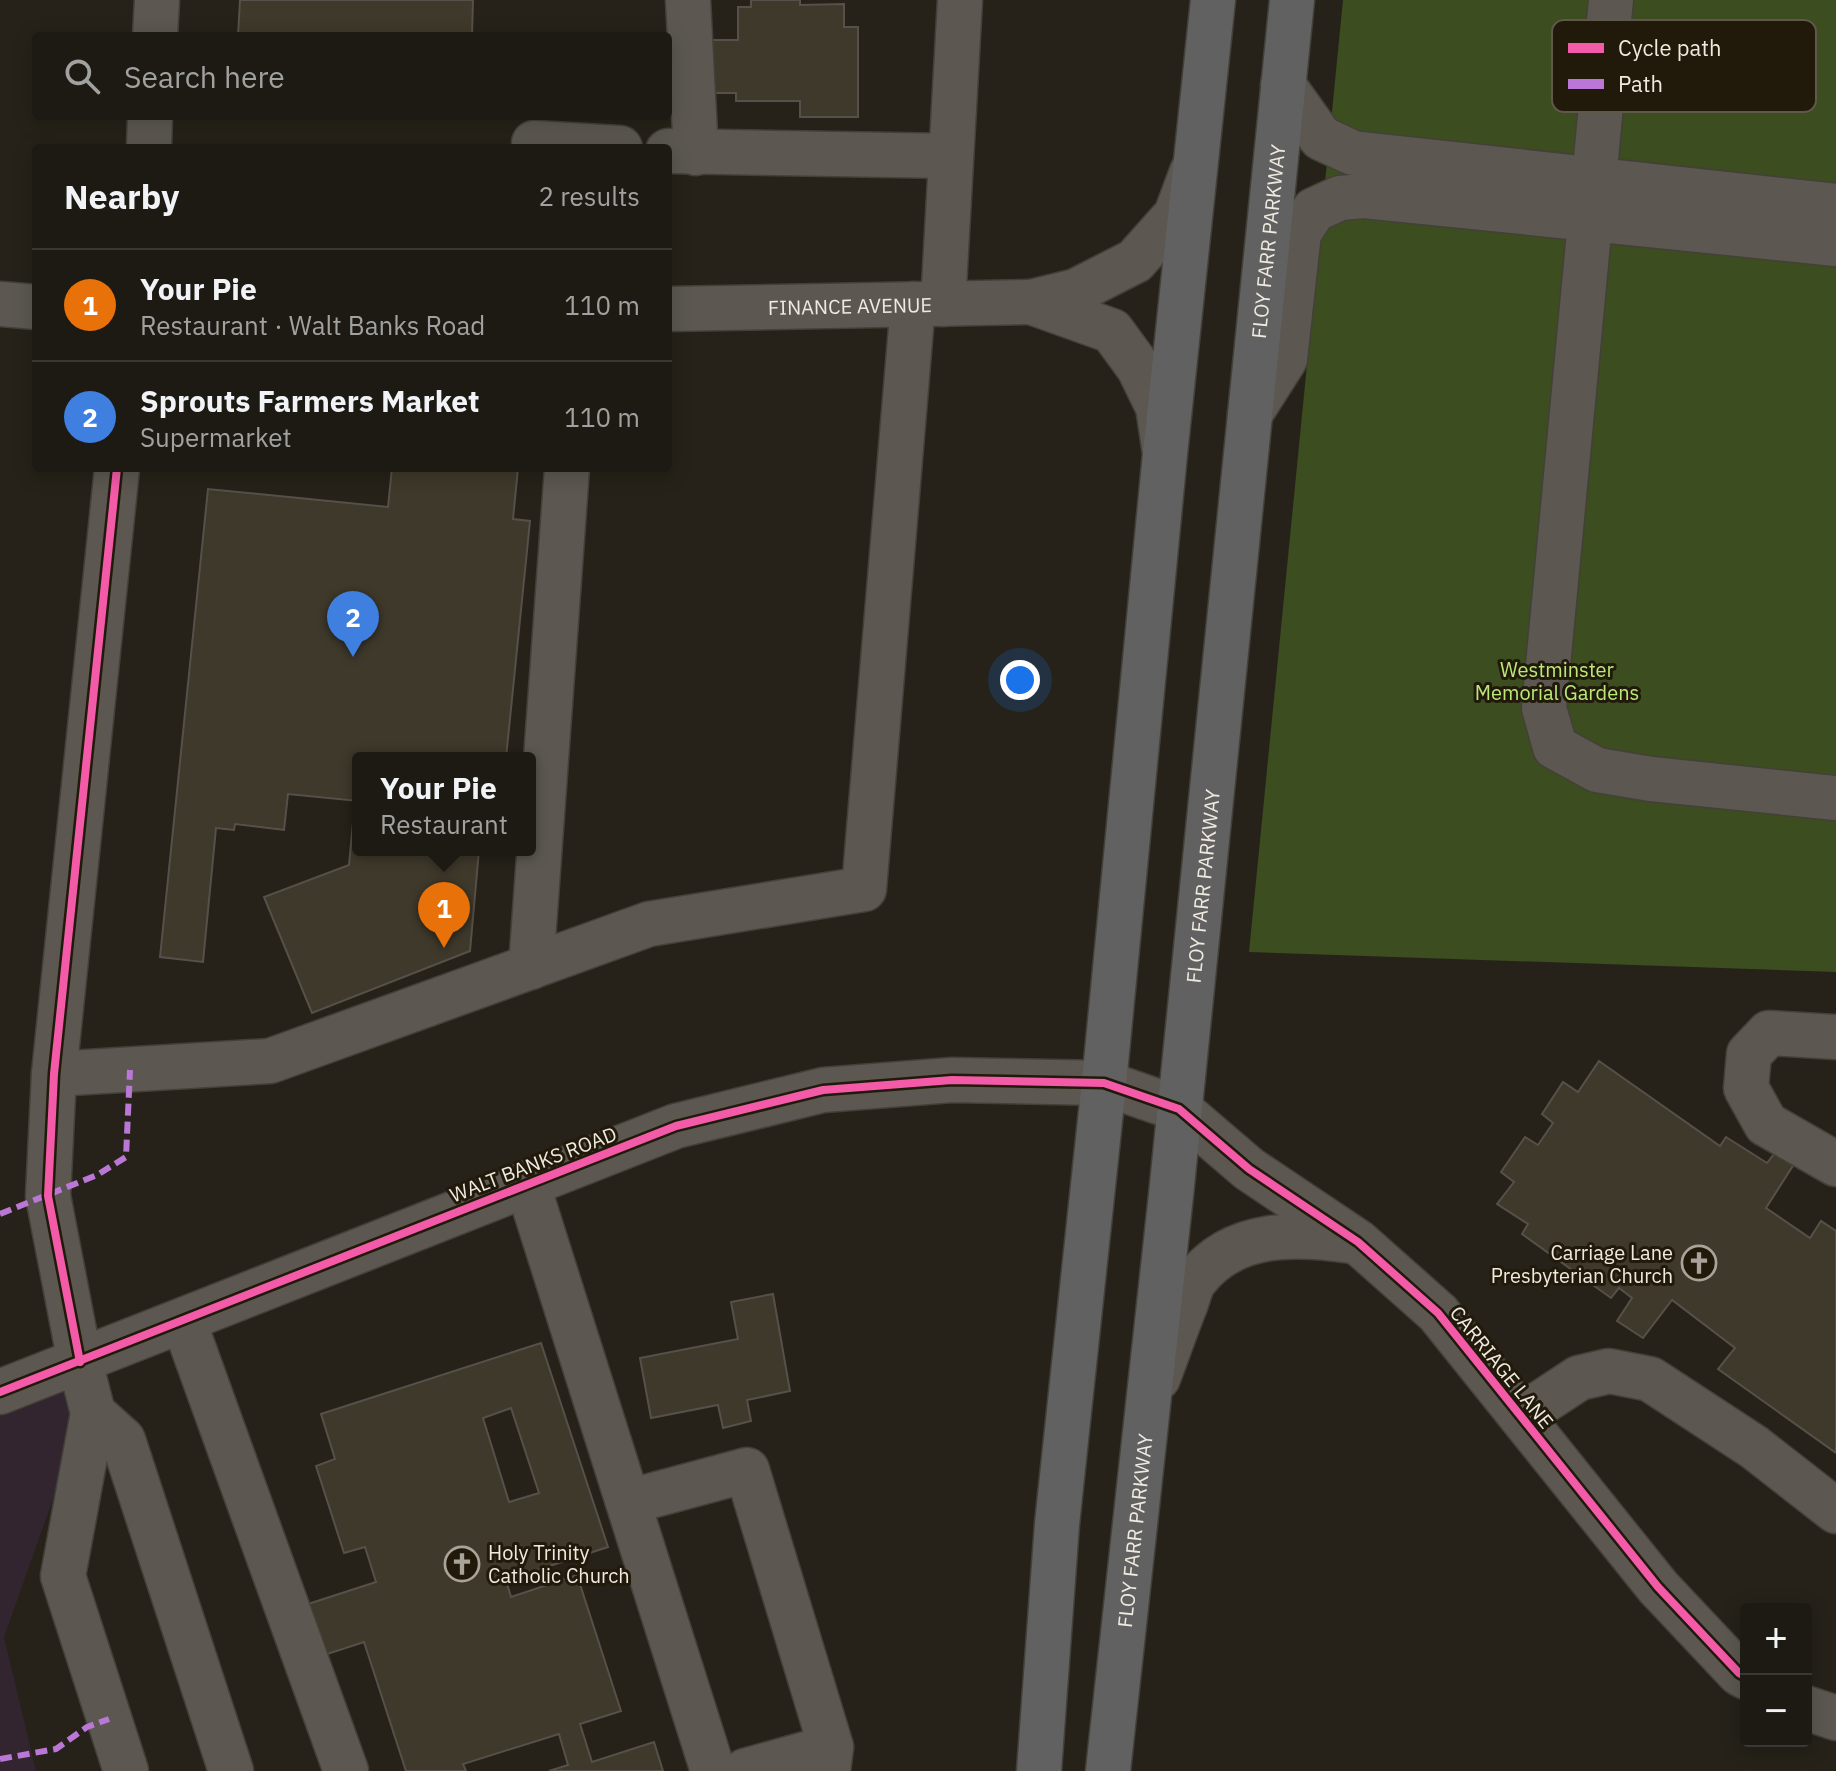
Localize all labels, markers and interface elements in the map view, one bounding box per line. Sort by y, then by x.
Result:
legend [1552,20,1816,112]
search box [32,32,672,120]
text: Cycle path [1618,33,1722,62]
icon: search [60,54,104,98]
text: Search here [124,57,285,96]
text: Path [1618,69,1663,98]
street label: FLOY FARR PARKWAY [1244,143,1291,340]
text: Nearby [64,174,179,218]
text: 2 results [538,179,640,213]
text: Your Pie [140,269,257,308]
text: 1 [82,288,98,322]
text: 110 m [564,288,640,322]
street label: FINANCE AVENUE [768,290,932,321]
text: Restaurant · Walt Banks Road [140,308,485,342]
text: Sprouts Farmers Market [140,381,480,420]
text: 2 [82,400,98,434]
text: 110 m [564,400,640,434]
text: Supermarket [140,420,292,454]
pin: 2 [327,591,379,657]
park label: Westminster Memorial Gardens [1475,656,1639,706]
your location [1000,660,1040,700]
popup [352,752,536,856]
text: Your Pie [380,768,497,807]
street label: FLOY FARR PARKWAY [1179,788,1226,984]
text: Restaurant [380,807,508,841]
pin: 1 [418,882,470,948]
street label: WALT BANKS ROAD [446,1120,620,1208]
place label: Carriage Lane Presbyterian Church [1491,1239,1673,1289]
church icon: Carriage Lane Presbyterian Church [1680,1244,1718,1282]
street label: CARRIAGE LANE [1444,1300,1560,1434]
street label: FLOY FARR PARKWAY [1110,1432,1158,1629]
place label: Holy Trinity Catholic Church [488,1539,630,1589]
church icon: Holy Trinity Catholic Church [443,1545,481,1583]
map controls [1740,1603,1812,1747]
button: + [1740,1603,1812,1675]
button: − [1740,1675,1812,1747]

